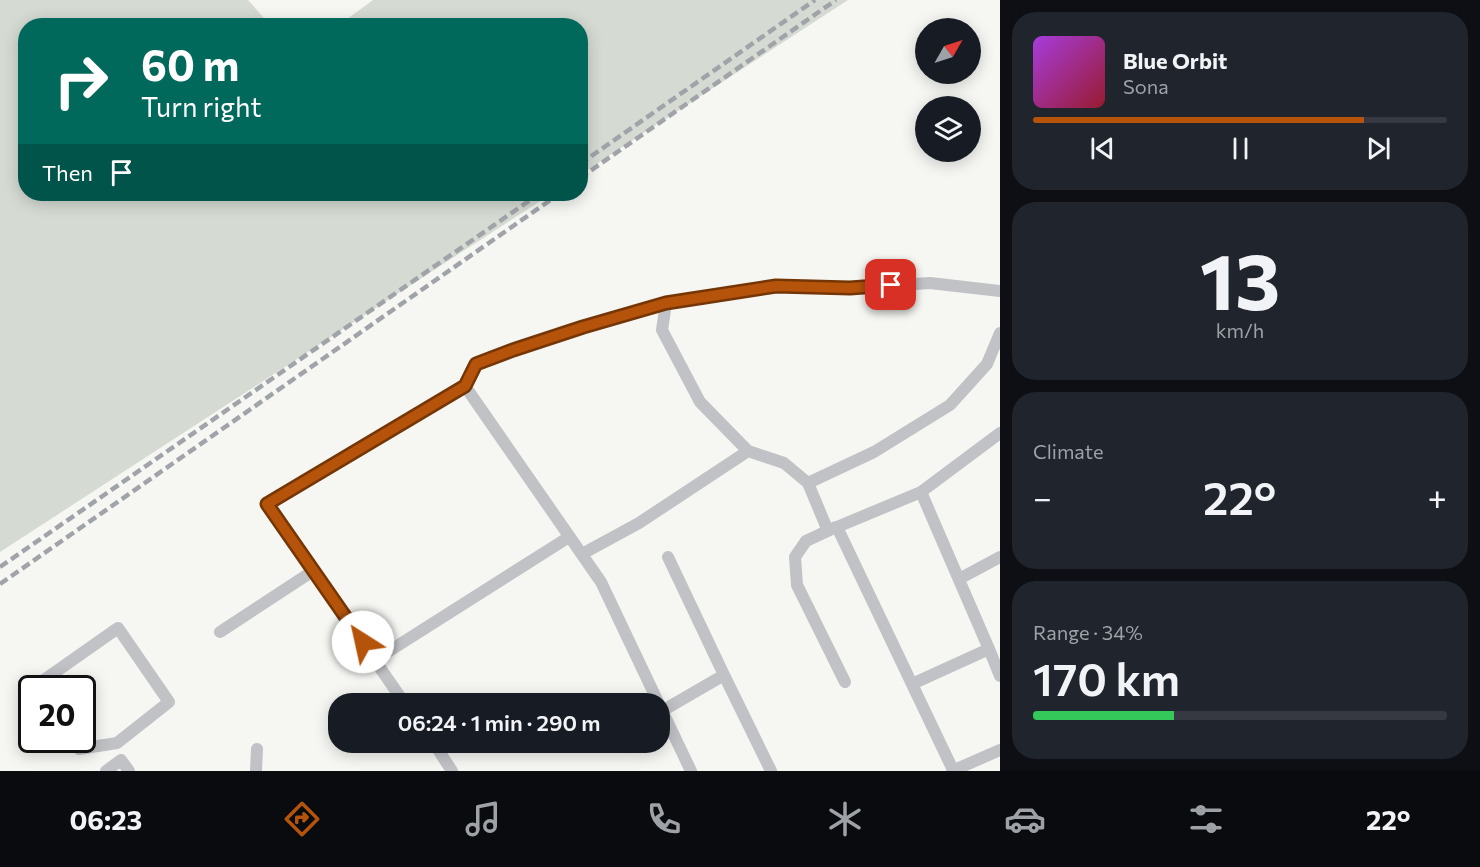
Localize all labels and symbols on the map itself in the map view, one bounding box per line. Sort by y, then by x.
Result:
north arrow [915,18,981,84]
pin [865,259,916,310]
position arrow [331,610,395,674]
speed limit sign: 20 [18,675,96,753]

